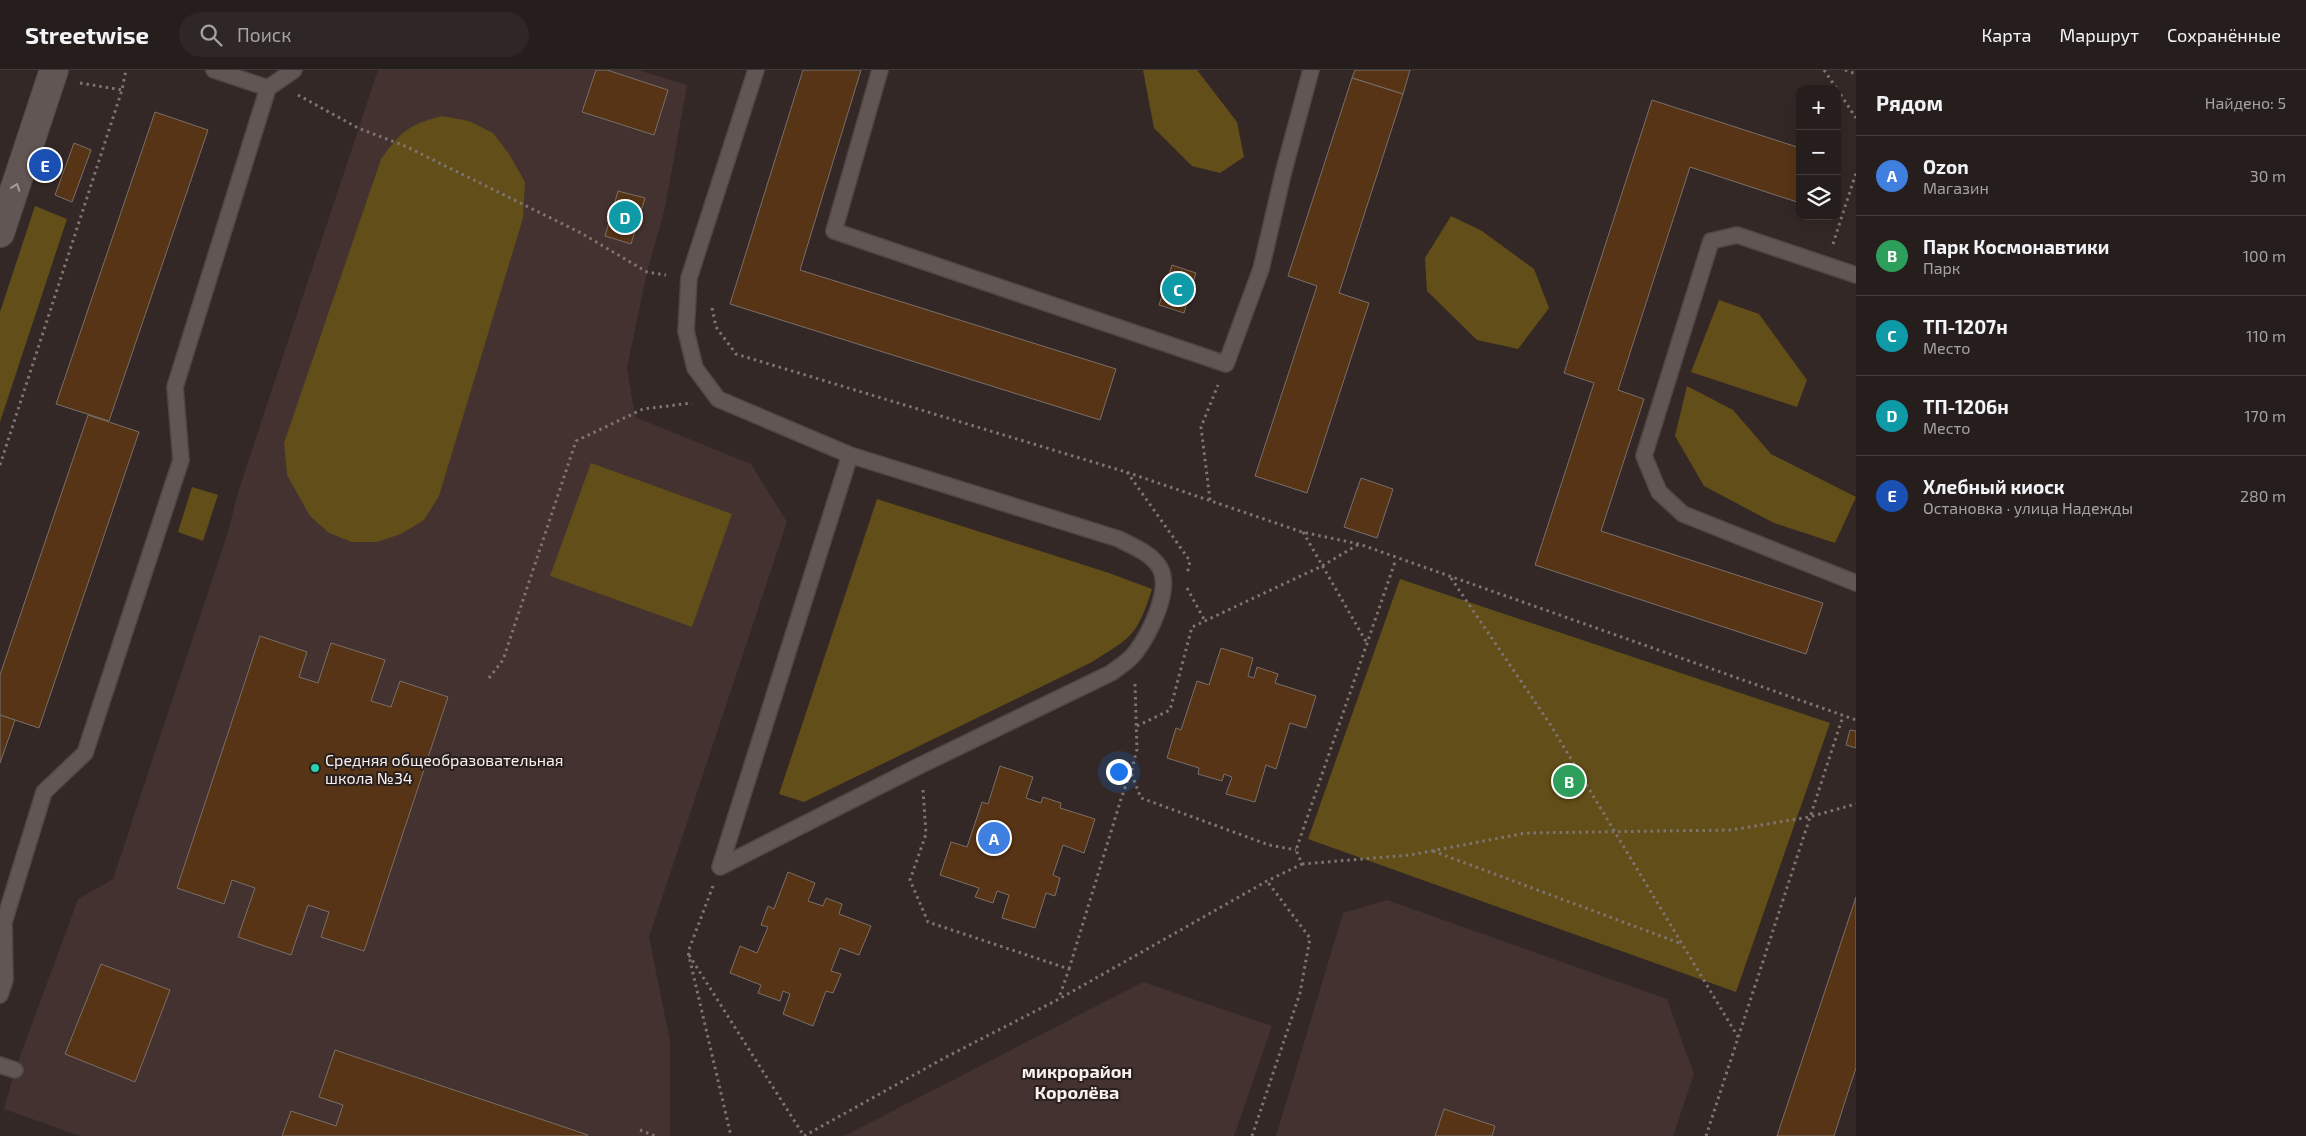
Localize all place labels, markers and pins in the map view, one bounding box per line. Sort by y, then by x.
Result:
pin: E [29,146,61,184]
pin: D [609,198,641,236]
pin: C [1162,270,1194,308]
place label: Средняя общеобразовательная школа №34 [325,750,563,787]
marker: Средняя общеобразовательная школа №34 [309,762,321,774]
pin: B [1553,762,1585,800]
pin: A [978,819,1010,857]

